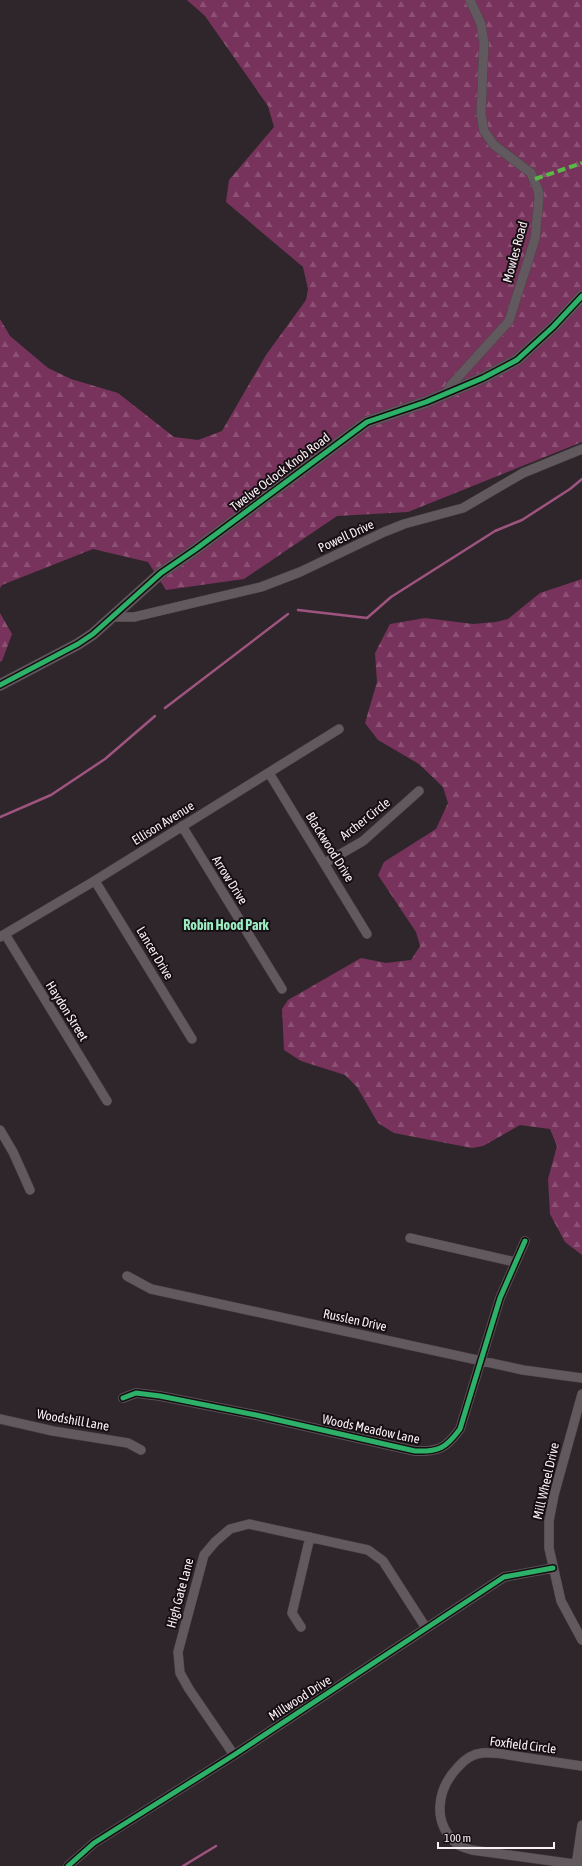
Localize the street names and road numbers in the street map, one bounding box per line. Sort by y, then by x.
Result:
street label: Mowles Road [500,220,530,284]
street label: Twelve Oclock Knob Road [227,430,333,514]
street label: Powell Drive [316,517,376,555]
street label: Archer Circle [337,795,393,843]
street label: Ellison Avenue [129,798,197,848]
street label: Blackwood Drive [303,809,357,885]
street label: Arrow Drive [209,853,251,907]
street label: Lancer Drive [133,924,177,982]
street label: Haydon Street [43,978,91,1044]
street label: Russlen Drive [322,1306,388,1334]
street label: Woodshill Lane [36,1406,110,1434]
street label: Woods Meadow Lane [321,1411,421,1447]
street label: Mill Wheel Drive [530,1441,562,1521]
street label: High Gate Lane [163,1556,197,1630]
street label: Millwood Drive [266,1672,334,1724]
street label: Foxfield Circle [489,1733,557,1757]

